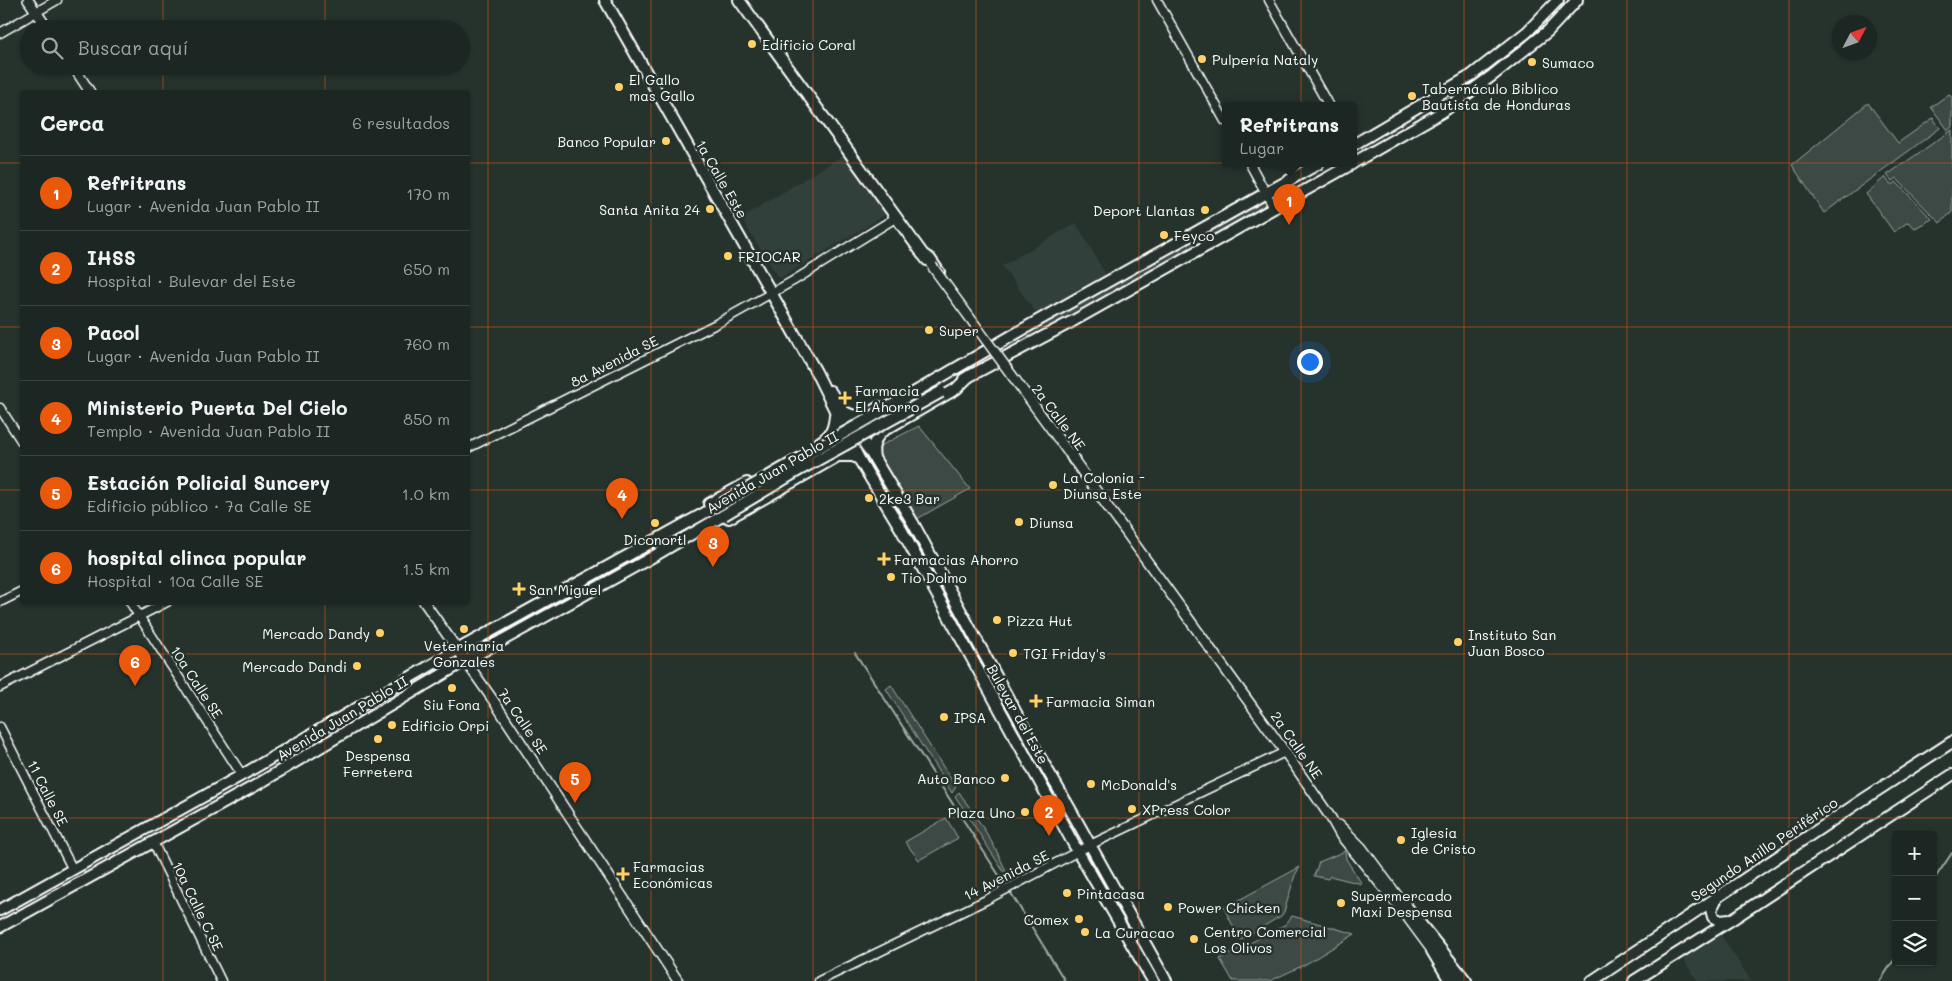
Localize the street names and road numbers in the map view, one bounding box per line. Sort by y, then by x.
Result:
street label: 1a Calle Este [692,136,752,222]
street label: 8a Avenida SE [567,331,661,391]
street label: 2a Calle NE [1028,380,1090,454]
street label: Avenida Juan Pablo II [702,426,842,518]
street label: 10a Calle SE [166,642,228,722]
street label: Bulevar del Este [983,661,1053,767]
street label: Avenida Juan Pablo II [273,671,411,765]
street label: 7a Calle SE [494,684,552,758]
street label: 2a Calle NE [1267,708,1327,782]
street label: 11 Calle SE [23,757,73,829]
street label: Segundo Anillo Periférico [1687,793,1841,905]
street label: 14 Avenida SE [960,845,1052,905]
street label: 10a Calle C SE [168,858,228,954]

